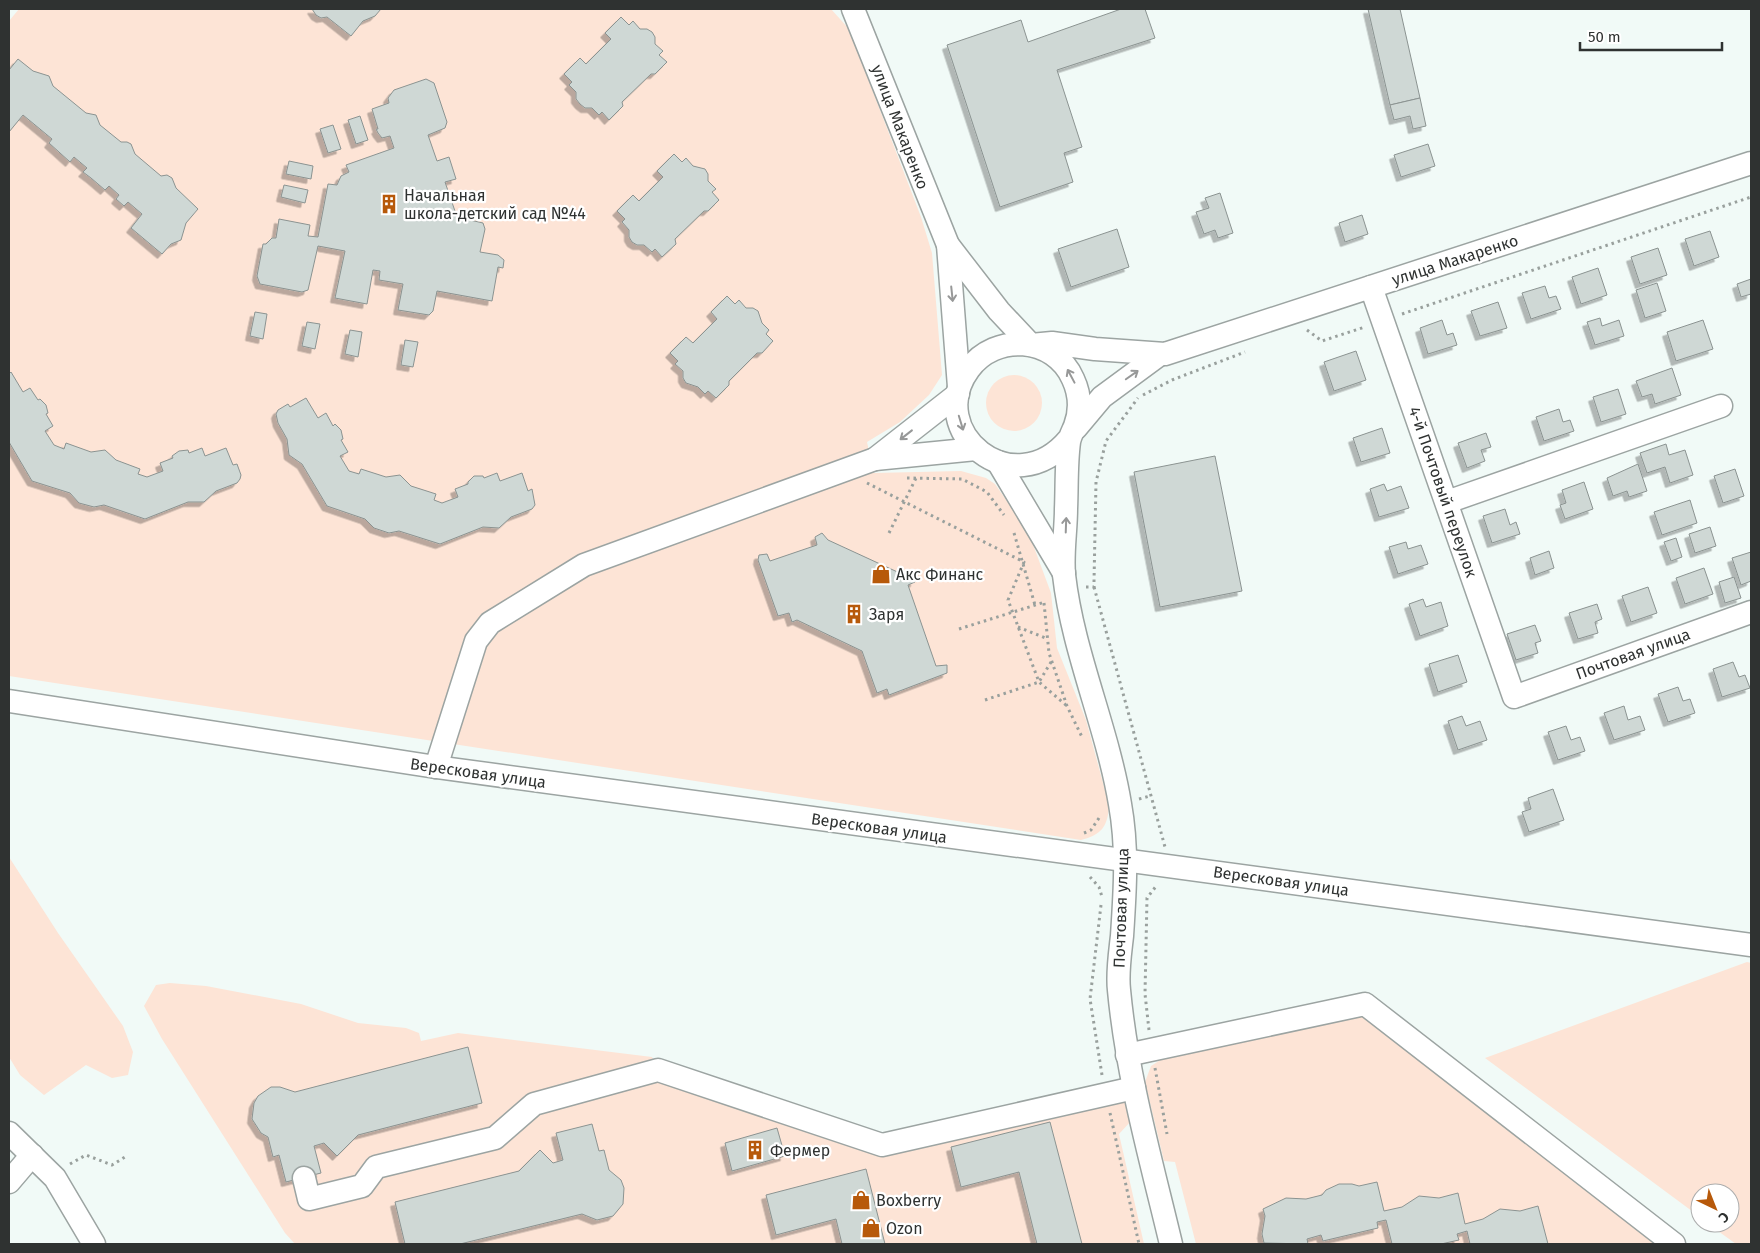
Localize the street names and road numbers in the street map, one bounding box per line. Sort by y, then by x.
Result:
street label: улица Макаренко [867,62,933,192]
street label: улица Макаренко [1389,231,1521,289]
street label: 4-й Почтовый переулок [1405,404,1481,581]
street label: Почтовая улица [1573,624,1693,684]
street label: Вересковая улица [409,754,547,792]
street label: Вересковая улица [810,809,948,847]
street label: Почтовая улица [1109,848,1133,968]
street label: Вересковая улица [1212,862,1350,900]

